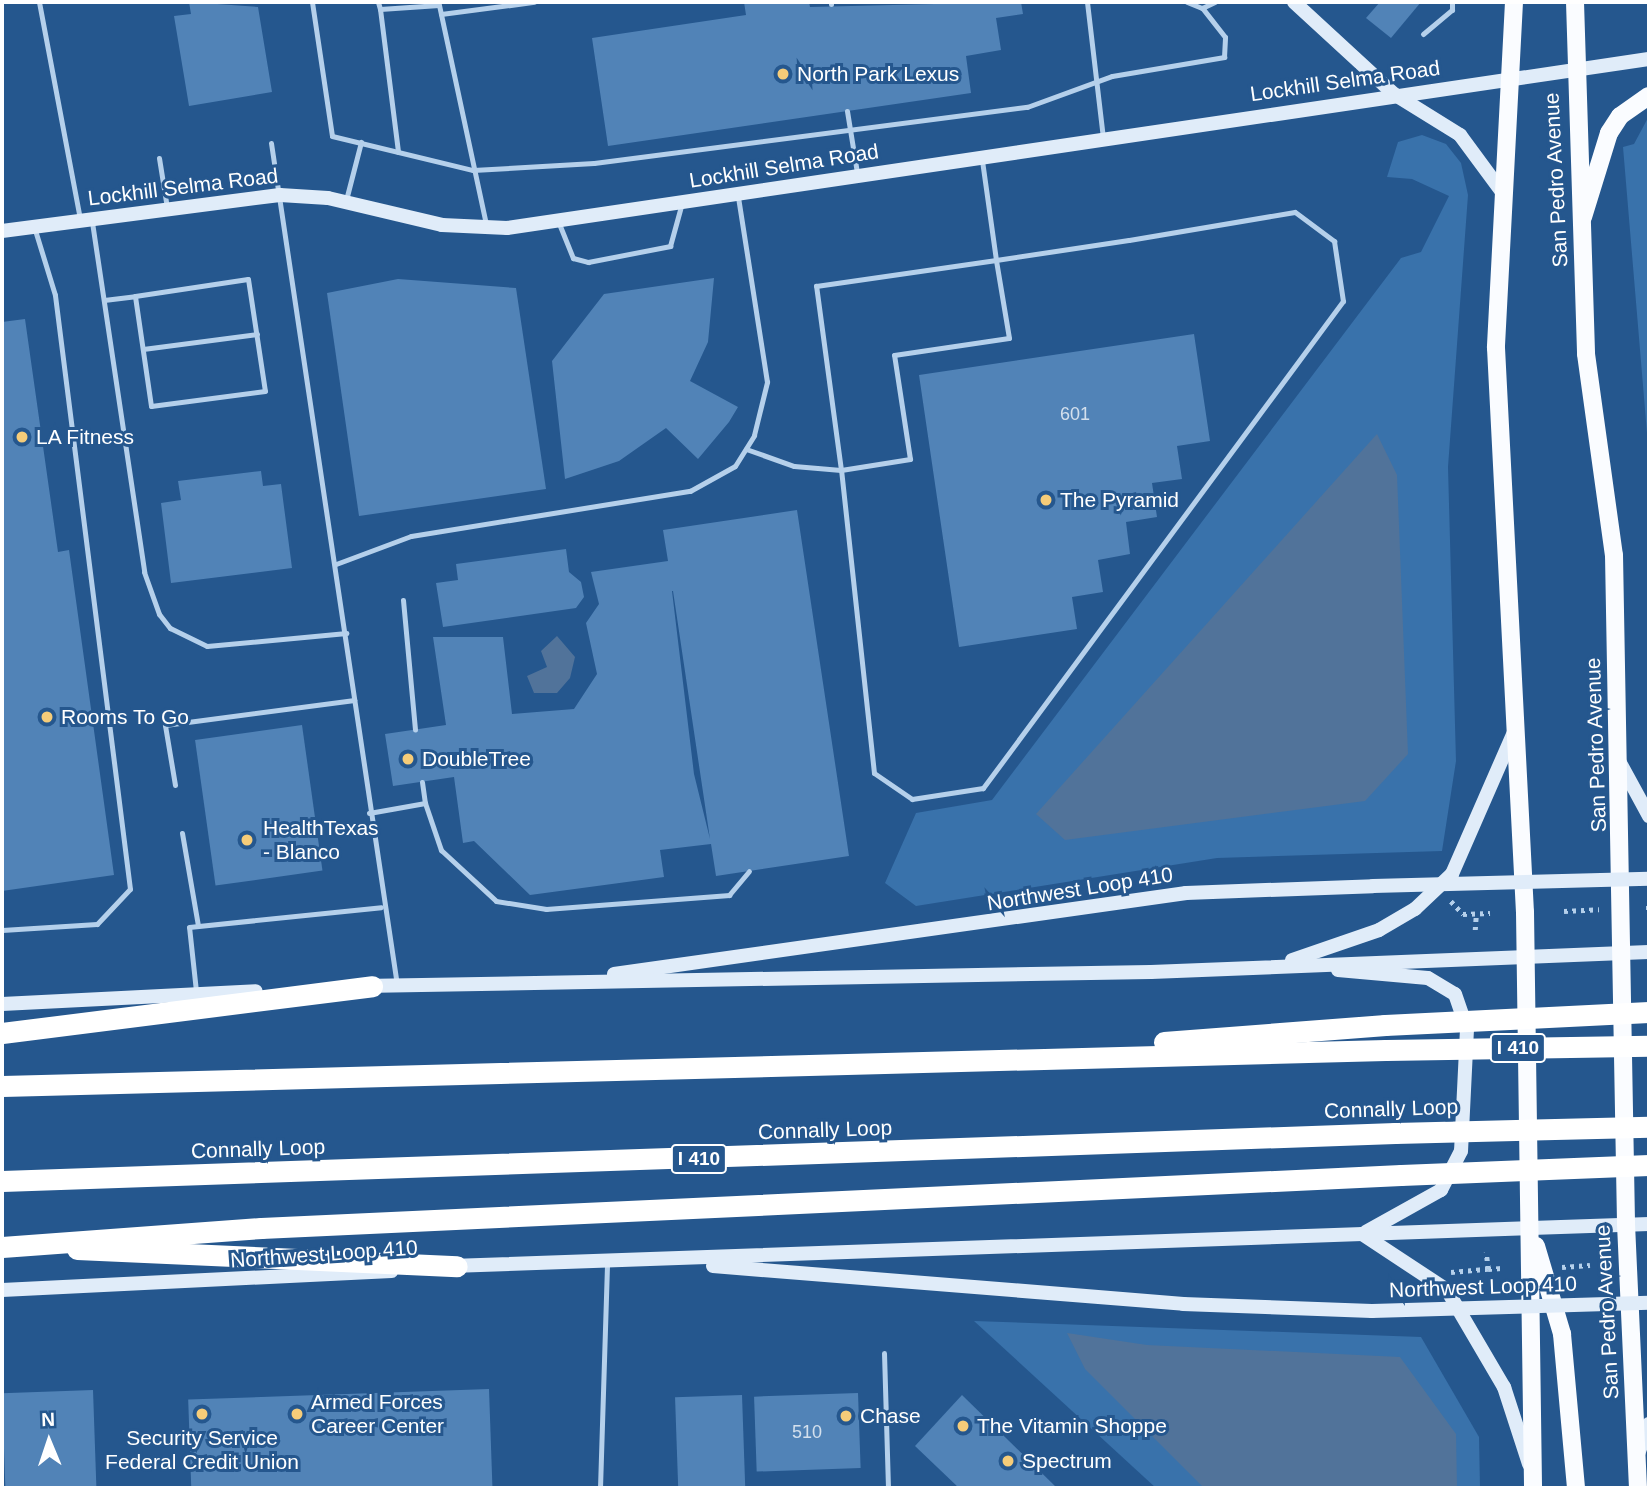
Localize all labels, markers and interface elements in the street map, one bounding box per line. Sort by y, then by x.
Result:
street label: Lockhill Selma Road [1248,55,1442,107]
place label: North Park Lexus [797,61,959,87]
marker: North Park Lexus [775,66,791,82]
street label: San Pedro Avenue [1539,92,1573,268]
street label: Lockhill Selma Road [687,139,881,193]
street label: Lockhill Selma Road [86,163,280,211]
house number: 601 [1060,403,1090,425]
place label: LA Fitness [36,424,135,450]
marker: LA Fitness [14,429,30,445]
place label: The Pyramid [1060,487,1179,513]
marker: The Pyramid [1038,492,1054,508]
street label: San Pedro Avenue [1580,657,1612,833]
place label: Rooms To Go [61,704,189,730]
marker: Rooms To Go [39,709,55,725]
place label: DoubleTree [422,746,531,772]
marker: DoubleTree [400,751,416,767]
place label: HealthTexas - Blanco [263,815,379,865]
marker: HealthTexas - Blanco [237,830,257,850]
street label: Northwest Loop 410 [985,862,1175,916]
road number: I 410 [1488,1032,1548,1064]
street label: Connally Loop [1323,1094,1459,1124]
street label: Connally Loop [757,1115,893,1145]
street label: Connally Loop [190,1134,326,1164]
road number: I 410 [669,1144,729,1175]
street label: San Pedro Avenue [1590,1224,1624,1400]
street label: Northwest Loop 410 [229,1235,419,1273]
street label: Northwest Loop 410 [1389,1271,1577,1303]
place label: Armed Forces Career Center [311,1389,444,1439]
place label: Chase [860,1403,921,1429]
north arrow [14,1406,84,1476]
marker: Security Service Federal Credit Union [194,1406,210,1422]
marker: Armed Forces Career Center [289,1406,305,1422]
marker: Chase [838,1408,854,1424]
text: N [41,1409,55,1430]
place label: The Vitamin Shoppe [977,1413,1167,1439]
marker: The Vitamin Shoppe [955,1418,971,1434]
house number: 510 [792,1421,822,1443]
place label: Security Service Federal Credit Union [105,1425,299,1475]
place label: Spectrum [1022,1448,1112,1474]
marker: Spectrum [1000,1453,1016,1469]

